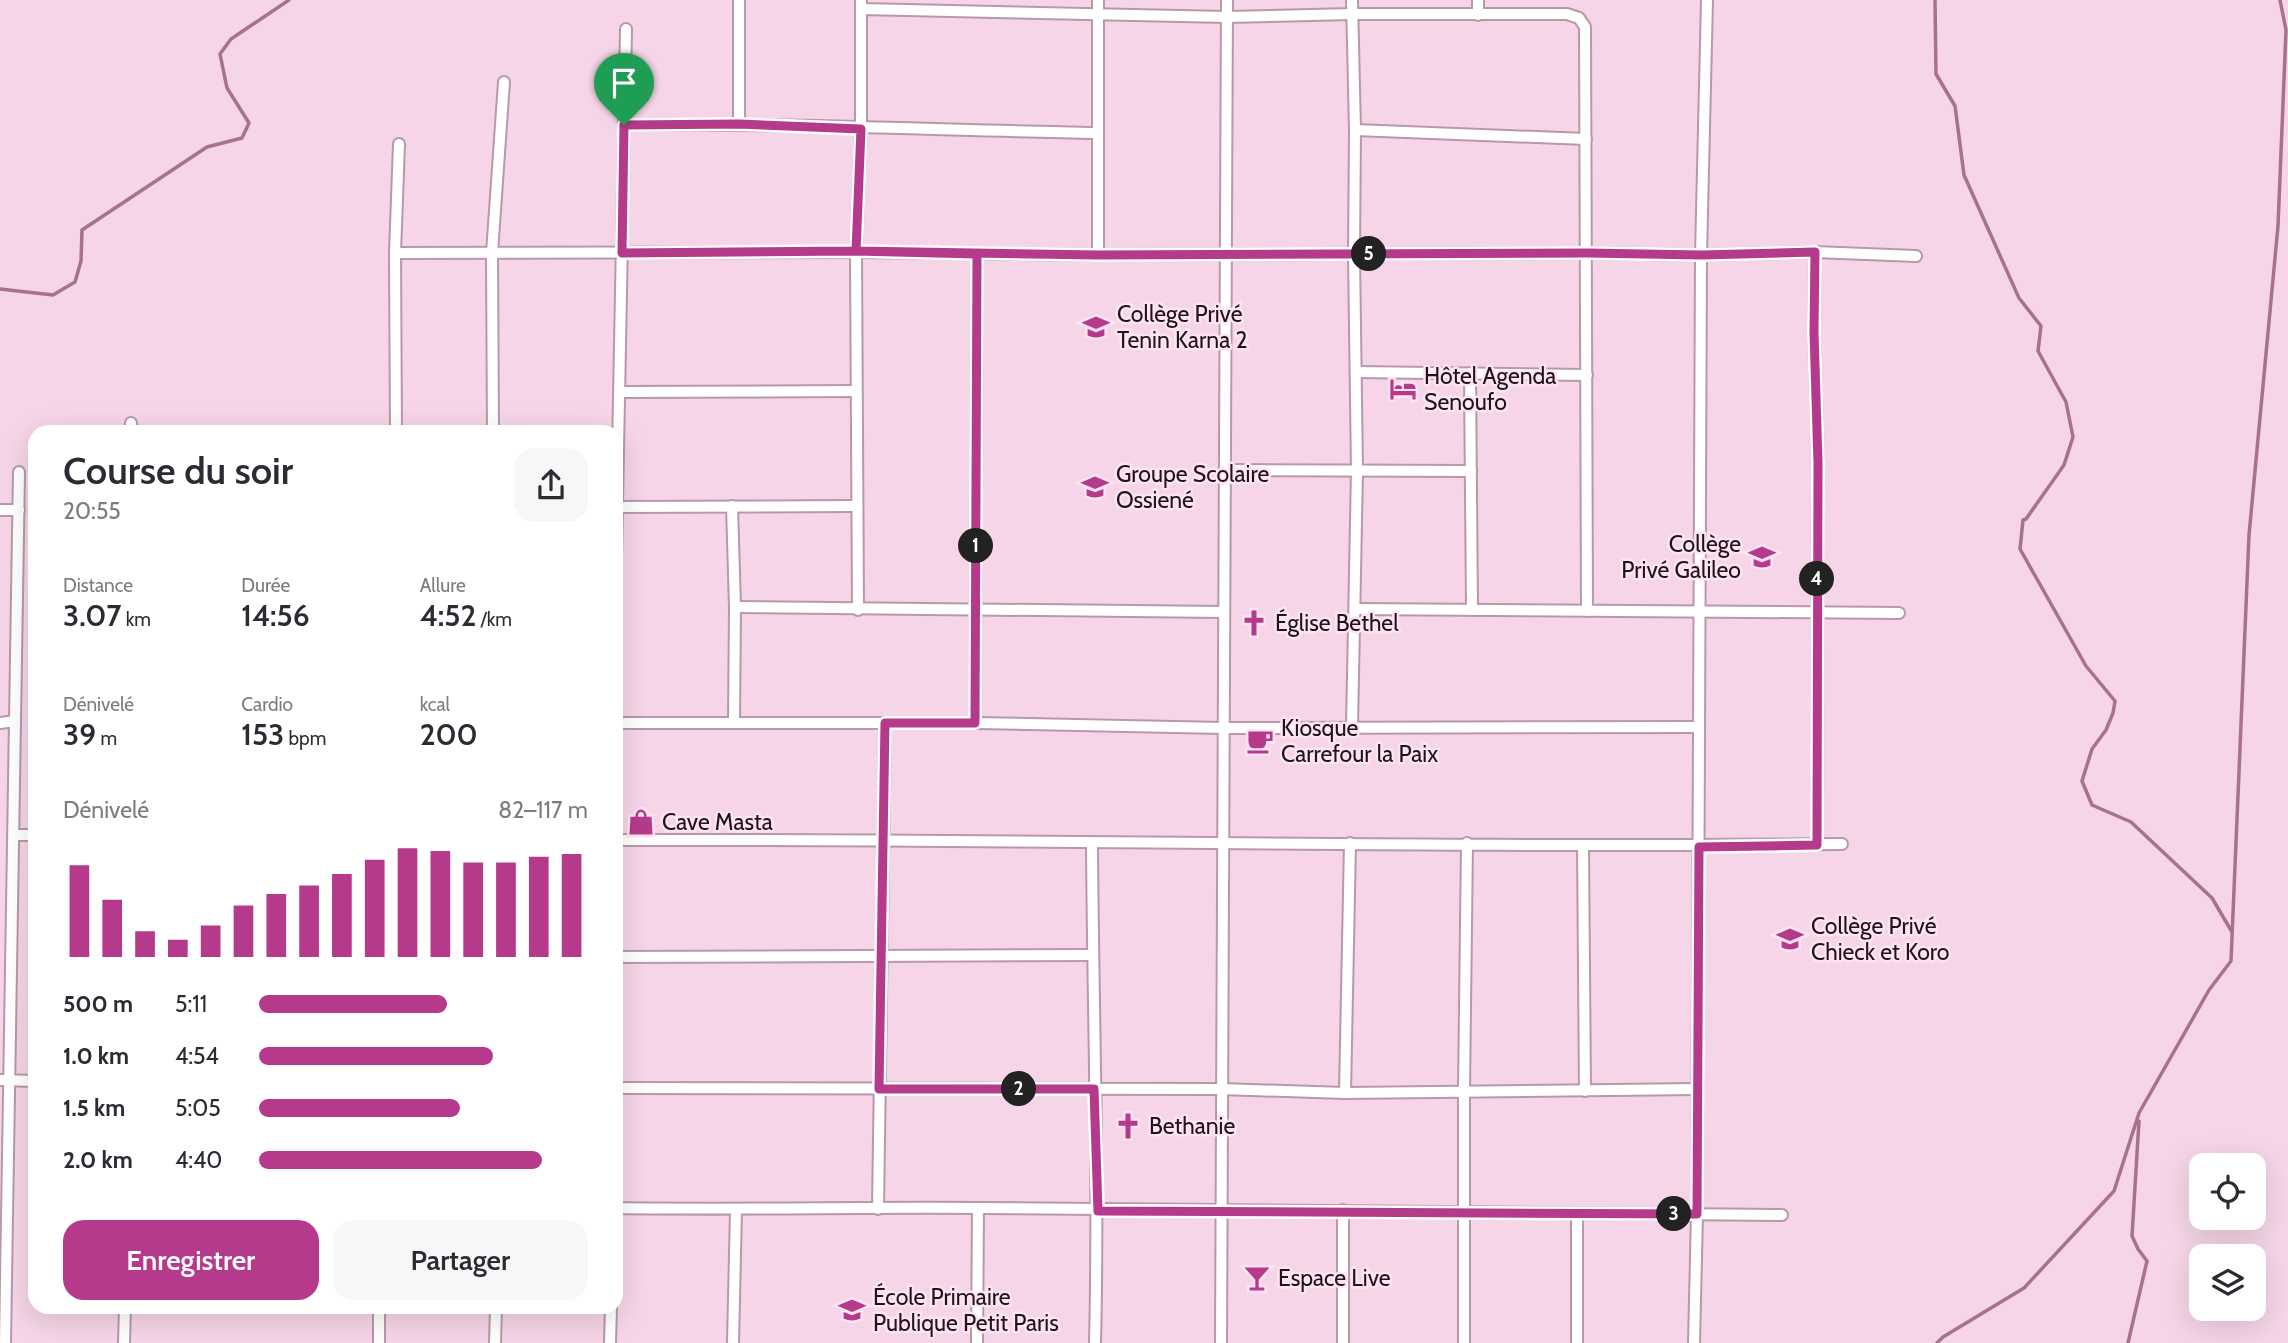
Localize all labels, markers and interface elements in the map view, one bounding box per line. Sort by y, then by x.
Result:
pin [594,53,654,125]
icon: arrive [605,64,643,102]
pin: 5 [1352,236,1386,272]
text: 5 [1363,242,1374,265]
place label: Collège Privé Tenin Karna 2 [1117,300,1247,354]
school or university icon: Collège Privé Tenin Karna 2 [1081,312,1111,342]
place label: Hôtel Agenda Senoufo [1424,362,1556,416]
hotel icon: Hôtel Agenda Senoufo [1388,374,1418,404]
text: Course du soir [63,447,293,494]
button: share [514,448,588,522]
place label: Groupe Scolaire Ossiené [1116,460,1269,514]
school or university icon: Groupe Scolaire Ossiené [1080,472,1110,502]
text: 20:55 [63,497,121,525]
pin: 1 [958,528,993,564]
place label: Collège Privé Galileo [1621,530,1741,584]
text: 1 [972,534,979,557]
school or university icon: Collège Privé Galileo [1747,542,1777,572]
pin: 4 [1800,562,1834,596]
text: 4 [1811,567,1822,590]
text: Distance [63,574,133,597]
text: Durée [241,574,290,597]
text: Allure [420,574,466,597]
text: 3.07 [63,597,122,634]
text: 14:56 [241,597,310,634]
text: 4:52 [420,597,476,634]
text: km [122,608,151,631]
text: /km [476,608,512,631]
church icon: Église Bethel [1239,608,1269,638]
place label: Église Bethel [1275,608,1399,637]
text: Dénivelé [63,693,134,716]
text: Cardio [241,693,293,716]
text: kcal [420,693,450,716]
place label: Kiosque Carrefour la Paix [1281,714,1438,768]
text: 39 [63,716,96,753]
text: 153 [241,716,284,753]
text: 200 [420,716,478,753]
cafe icon: Kiosque Carrefour la Paix [1245,726,1275,756]
text: m [96,727,117,750]
text: bpm [284,727,326,750]
text: Dénivelé [63,796,149,824]
text: 82–117 m [498,796,588,824]
shop icon: Cave Masta [626,807,656,837]
place label: Cave Masta [662,808,773,836]
place label: Collège Privé Chieck et Koro [1811,912,1949,966]
school or university icon: Collège Privé Chieck et Koro [1775,924,1805,954]
text: 500 m [63,990,133,1018]
text: 5:11 [175,990,207,1018]
text: 1.0 km [63,1042,129,1070]
text: 4:54 [175,1042,219,1070]
pin: 2 [1002,1072,1036,1106]
text: 2 [1013,1077,1024,1100]
text: 1.5 km [63,1094,125,1122]
text: 5:05 [175,1094,221,1122]
church icon: Bethanie [1113,1111,1143,1141]
place label: Bethanie [1149,1112,1235,1140]
text: 2.0 km [63,1146,133,1174]
text: 4:40 [175,1146,222,1174]
map controls [2189,1153,2266,1321]
button: locate [2189,1153,2266,1230]
pin: 3 [1656,1196,1692,1232]
text: 3 [1668,1202,1679,1225]
button: Enregistrer [63,1220,319,1300]
button: Partager [333,1220,588,1300]
button: layers [2189,1244,2266,1321]
bar icon: Espace Live [1242,1263,1272,1293]
place label: Espace Live [1278,1264,1391,1292]
place label: École Primaire Publique Petit Paris [873,1282,1059,1337]
school or university icon: École Primaire Publique Petit Paris [837,1295,867,1325]

